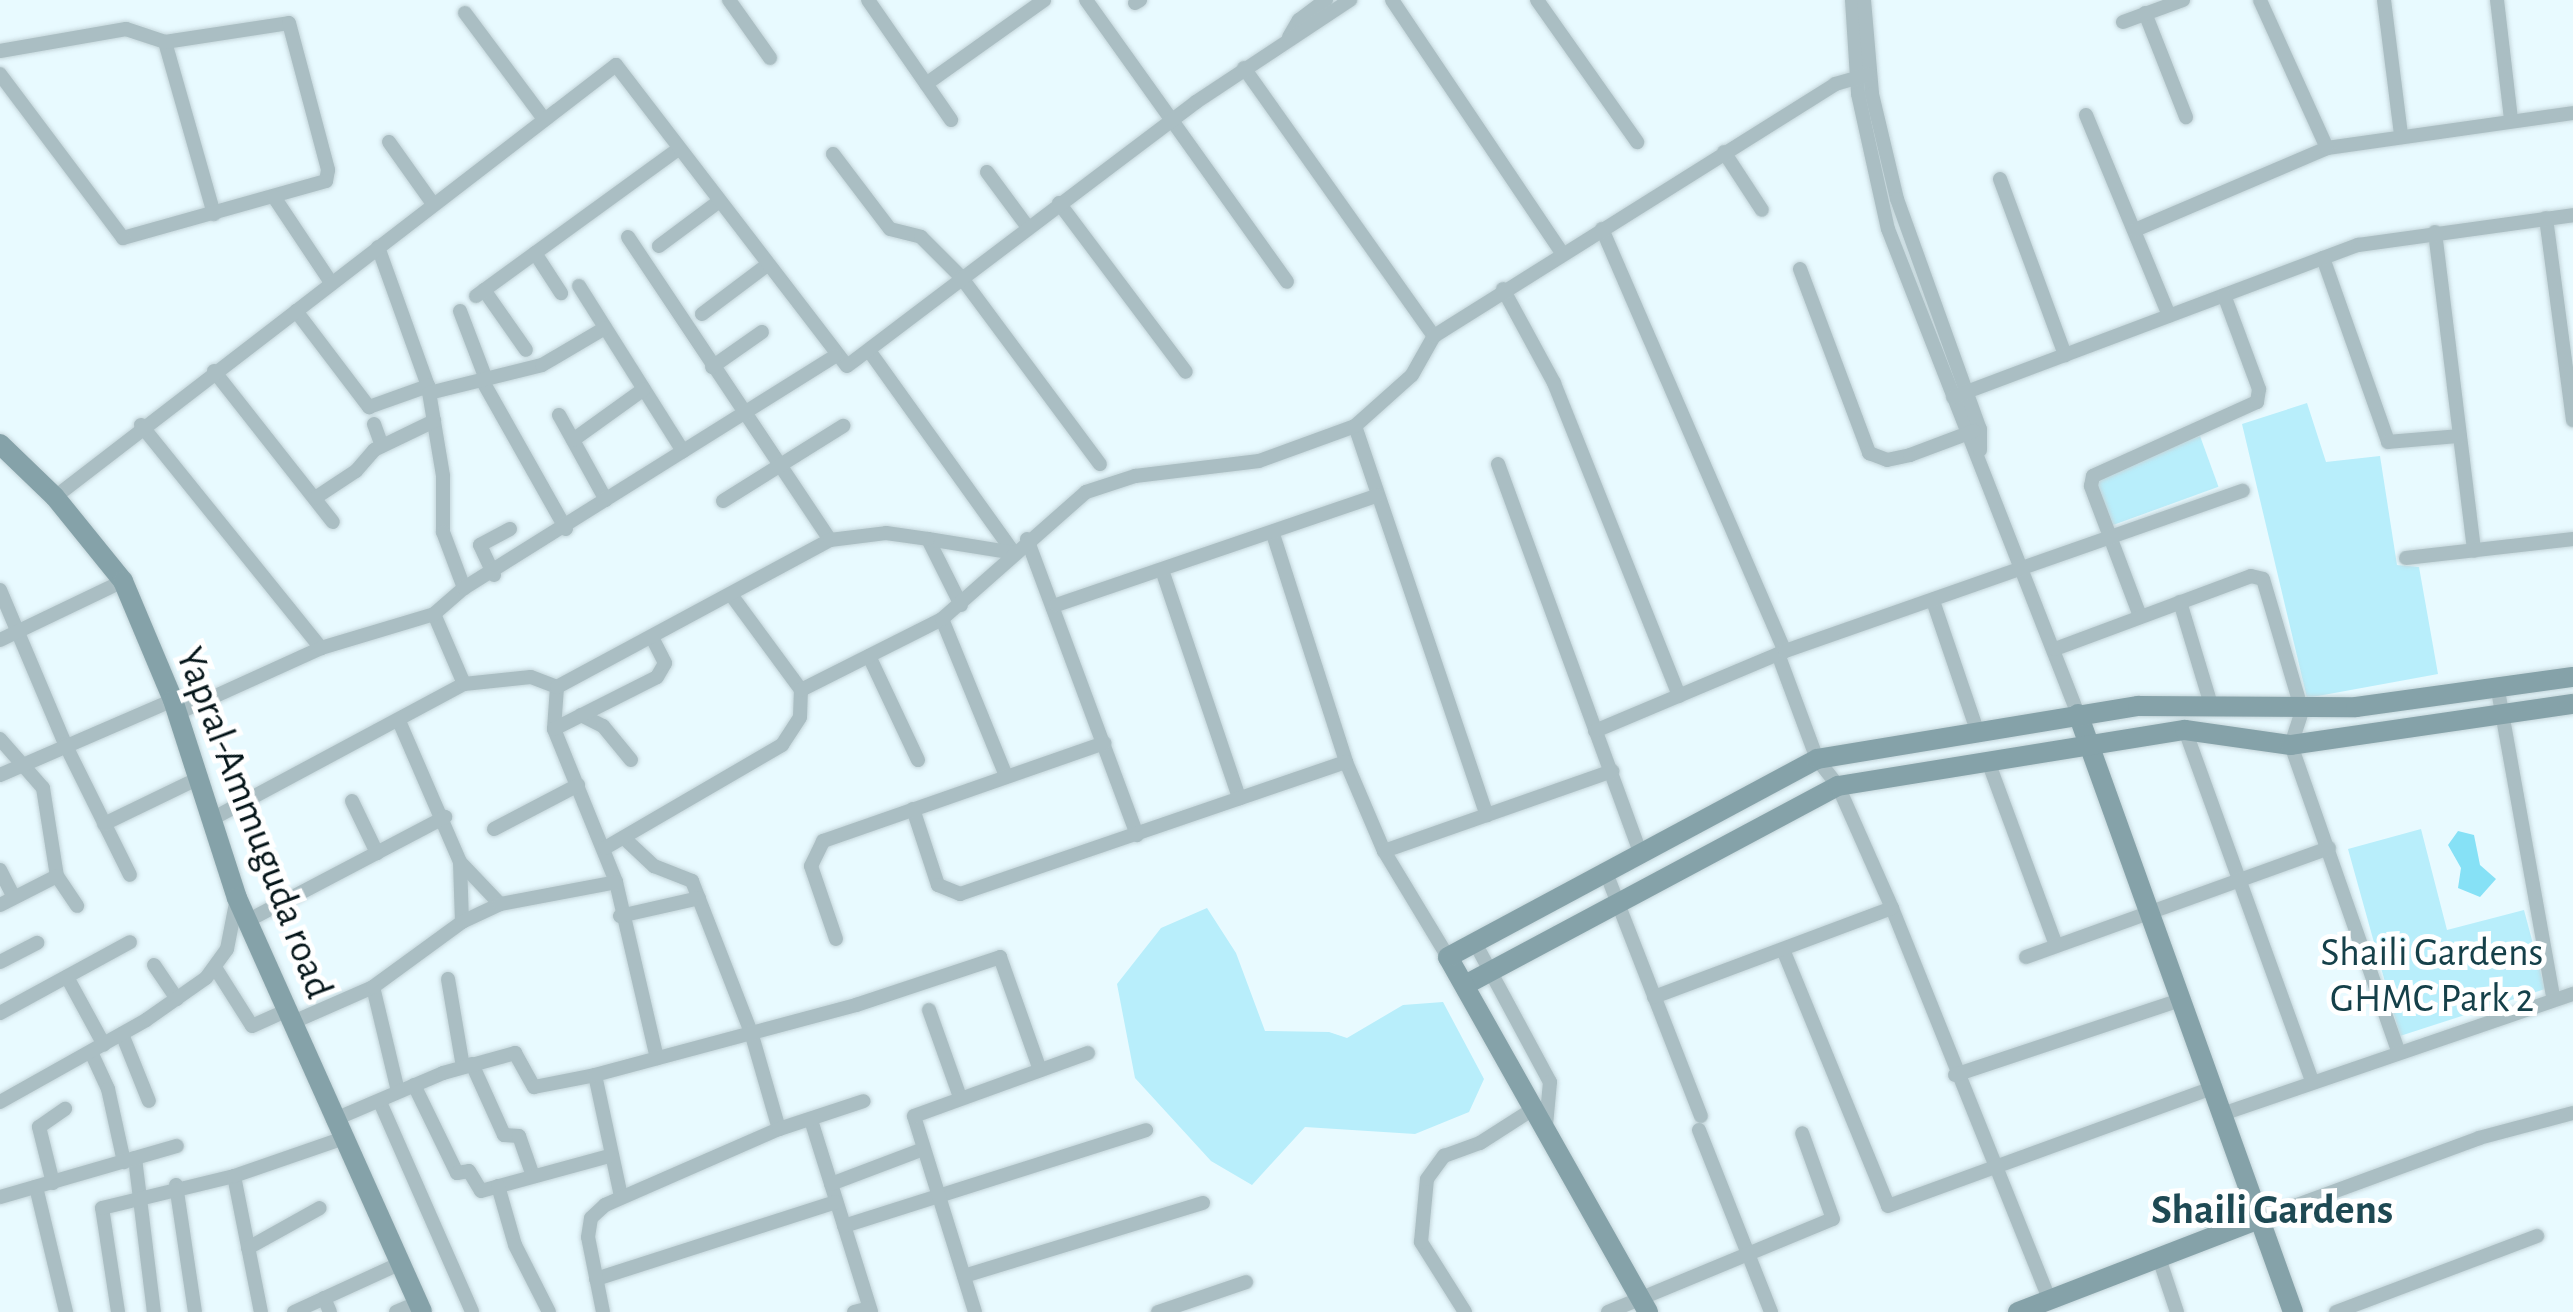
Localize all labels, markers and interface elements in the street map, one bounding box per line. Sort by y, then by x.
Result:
street label: Yapral-Ammuguda road [165,641,343,1005]
park label: Shaili Gardens GHMC Park 2 [2321,929,2543,1023]
district label: Shaili Gardens [2151,1185,2393,1235]

